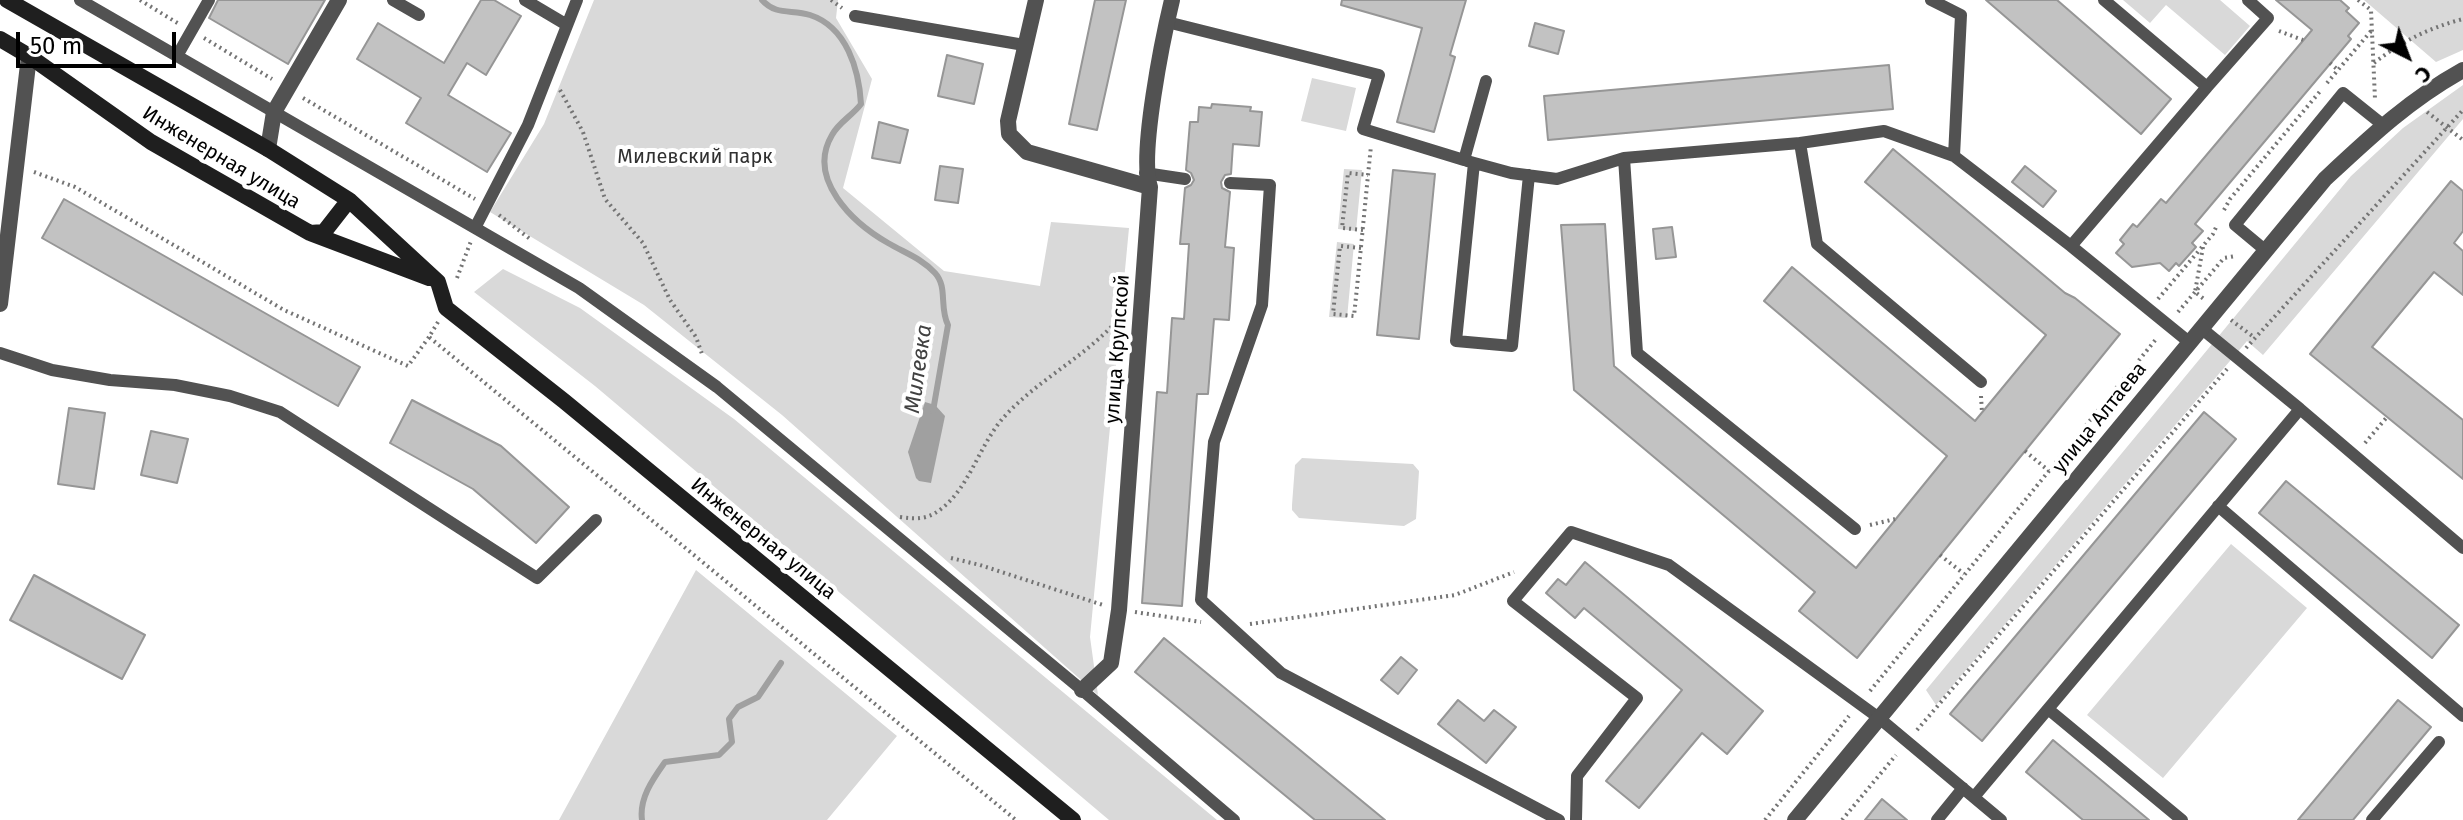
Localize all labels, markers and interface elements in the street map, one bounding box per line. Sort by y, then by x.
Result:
scale bar [20,16,180,66]
north arrow [2367,16,2447,96]
text: 50 m [30,32,82,60]
text: С [2410,60,2437,88]
street label: Инженерная улица [138,101,304,215]
park label: Милевский парк [617,145,773,169]
street label: улица Крупской [1101,274,1135,424]
water label: Милевка [900,323,938,415]
street label: улица Алтаева [2048,358,2152,478]
street label: Инженерная улица [685,473,841,605]

